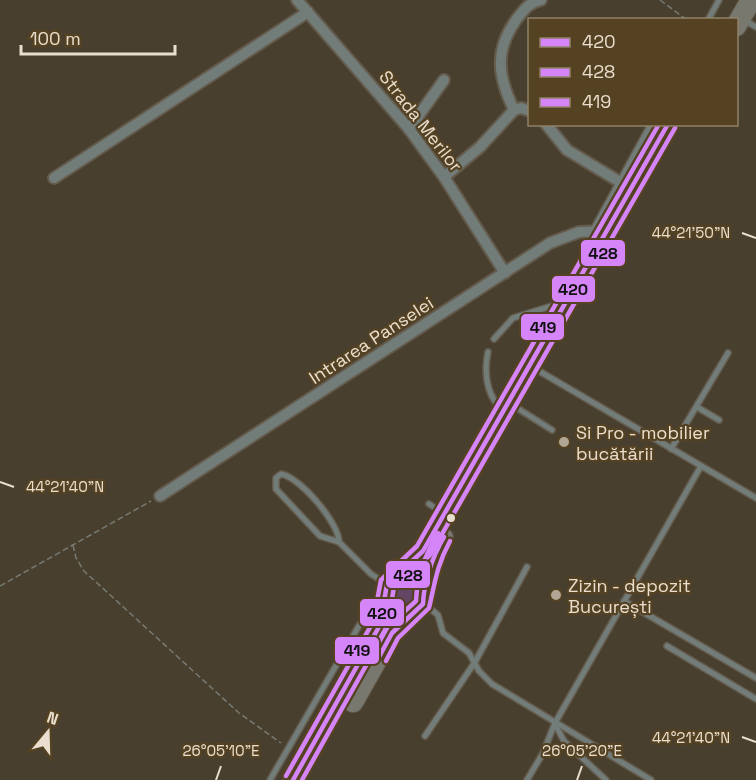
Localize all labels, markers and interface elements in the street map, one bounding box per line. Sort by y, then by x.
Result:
scale bar [21,18,176,56]
legend [528,18,738,126]
text: 100 m [30,27,81,50]
text: 420 [582,30,616,53]
text: 428 [582,60,615,83]
street label: Strada Merilor [374,66,468,176]
text: 419 [582,90,611,113]
text: 44°21'50"N [652,223,730,242]
line badge: 428 [580,239,626,267]
text: 428 [588,243,618,264]
line badge: 420 [551,275,596,303]
text: 420 [558,279,588,300]
street label: Intrarea Panselei [304,291,438,389]
line badge: 419 [520,313,565,341]
text: 419 [530,317,556,338]
place label: Si Pro - mobilier bucătării [576,421,710,465]
marker: Si Pro - mobilier bucătării [557,435,571,449]
text: 44°21'40"N [26,477,104,496]
unlabelled marker [445,512,457,524]
line badge: 428 [385,560,431,589]
text: 428 [393,565,423,586]
place label: Zizin - depozit București [568,574,691,618]
marker: Zizin - depozit București [549,588,563,602]
line badge: 420 [359,598,405,627]
text: 420 [367,603,397,624]
line badge: 419 [334,636,380,665]
text: 419 [344,640,370,661]
north arrow [18,702,78,762]
text: N [44,707,61,730]
text: 44°21'40"N [652,728,730,747]
text: 26°05'10"E [182,741,260,760]
text: 26°05'20"E [542,741,622,760]

